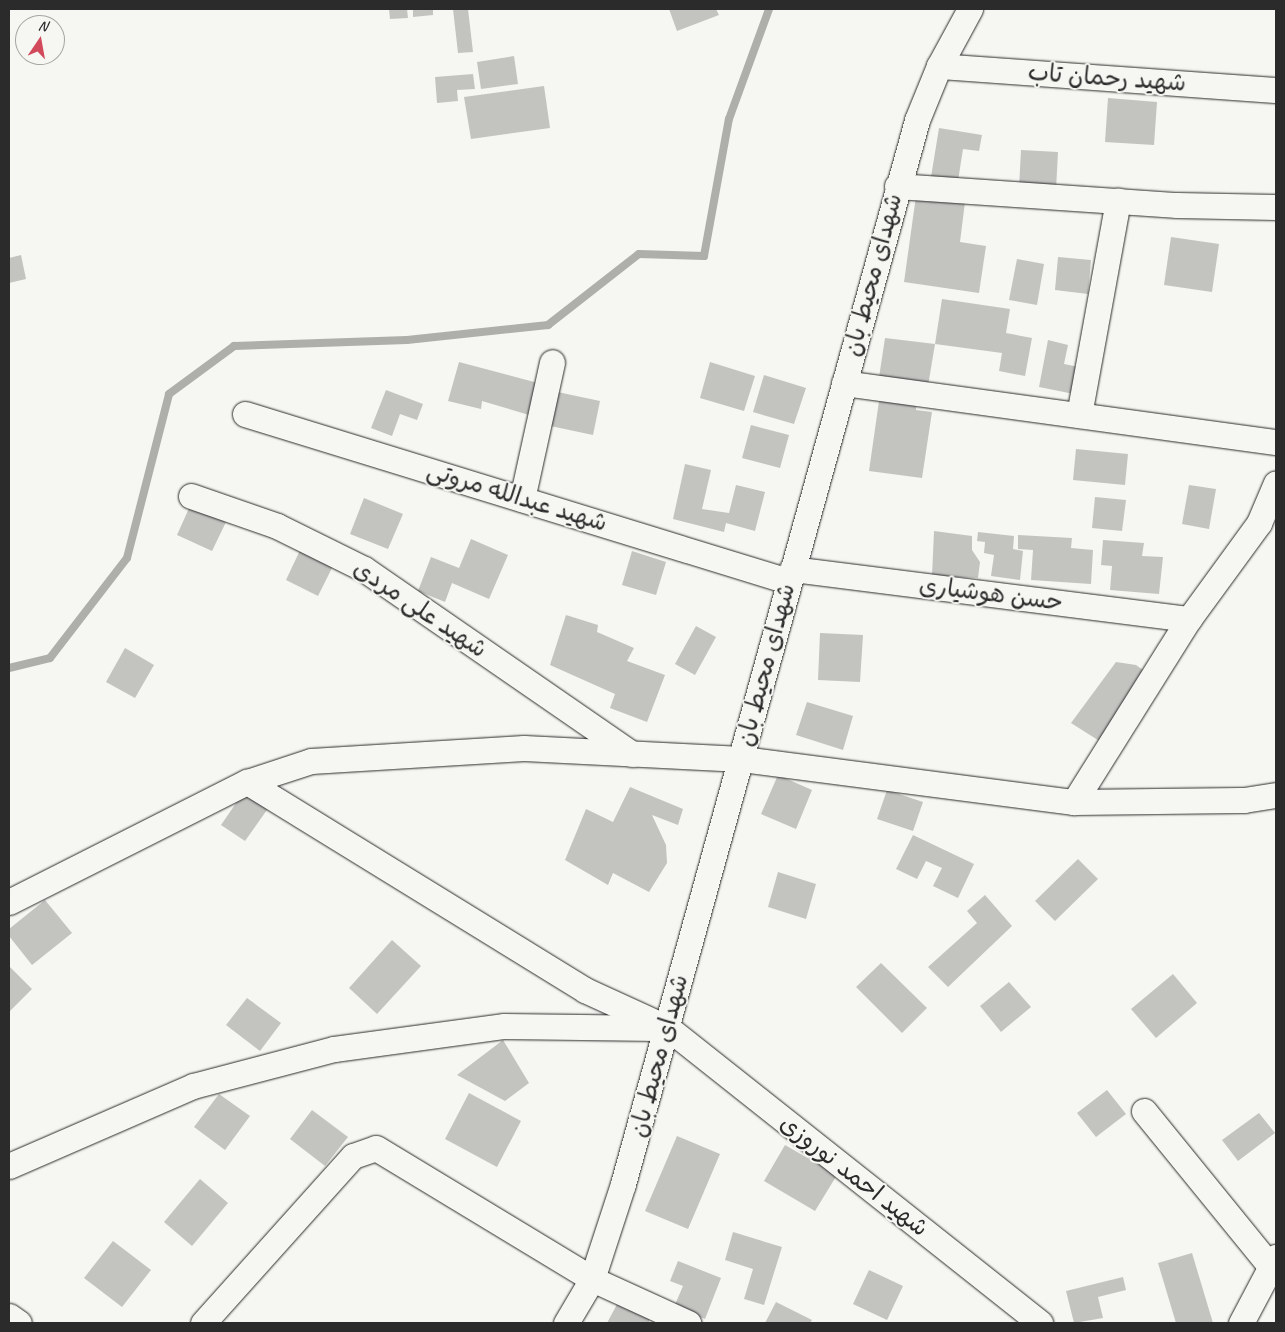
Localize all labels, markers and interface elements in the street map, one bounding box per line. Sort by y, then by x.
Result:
north arrow [15,15,65,65]
text: N [37,17,49,35]
street label: شهید رحمان تاب [1027,58,1187,98]
street label: شهدای محیط بان [837,191,909,359]
street label: شهید عبدالله مروتی [423,456,611,538]
street label: شهید علی مردی [348,554,492,664]
street label: حسن هوشیاری [917,571,1065,617]
street label: شهدای محیط بان [730,581,802,749]
street label: شهدای محیط بان [623,972,695,1140]
street label: شهید احمد نوروزی [774,1109,934,1243]

